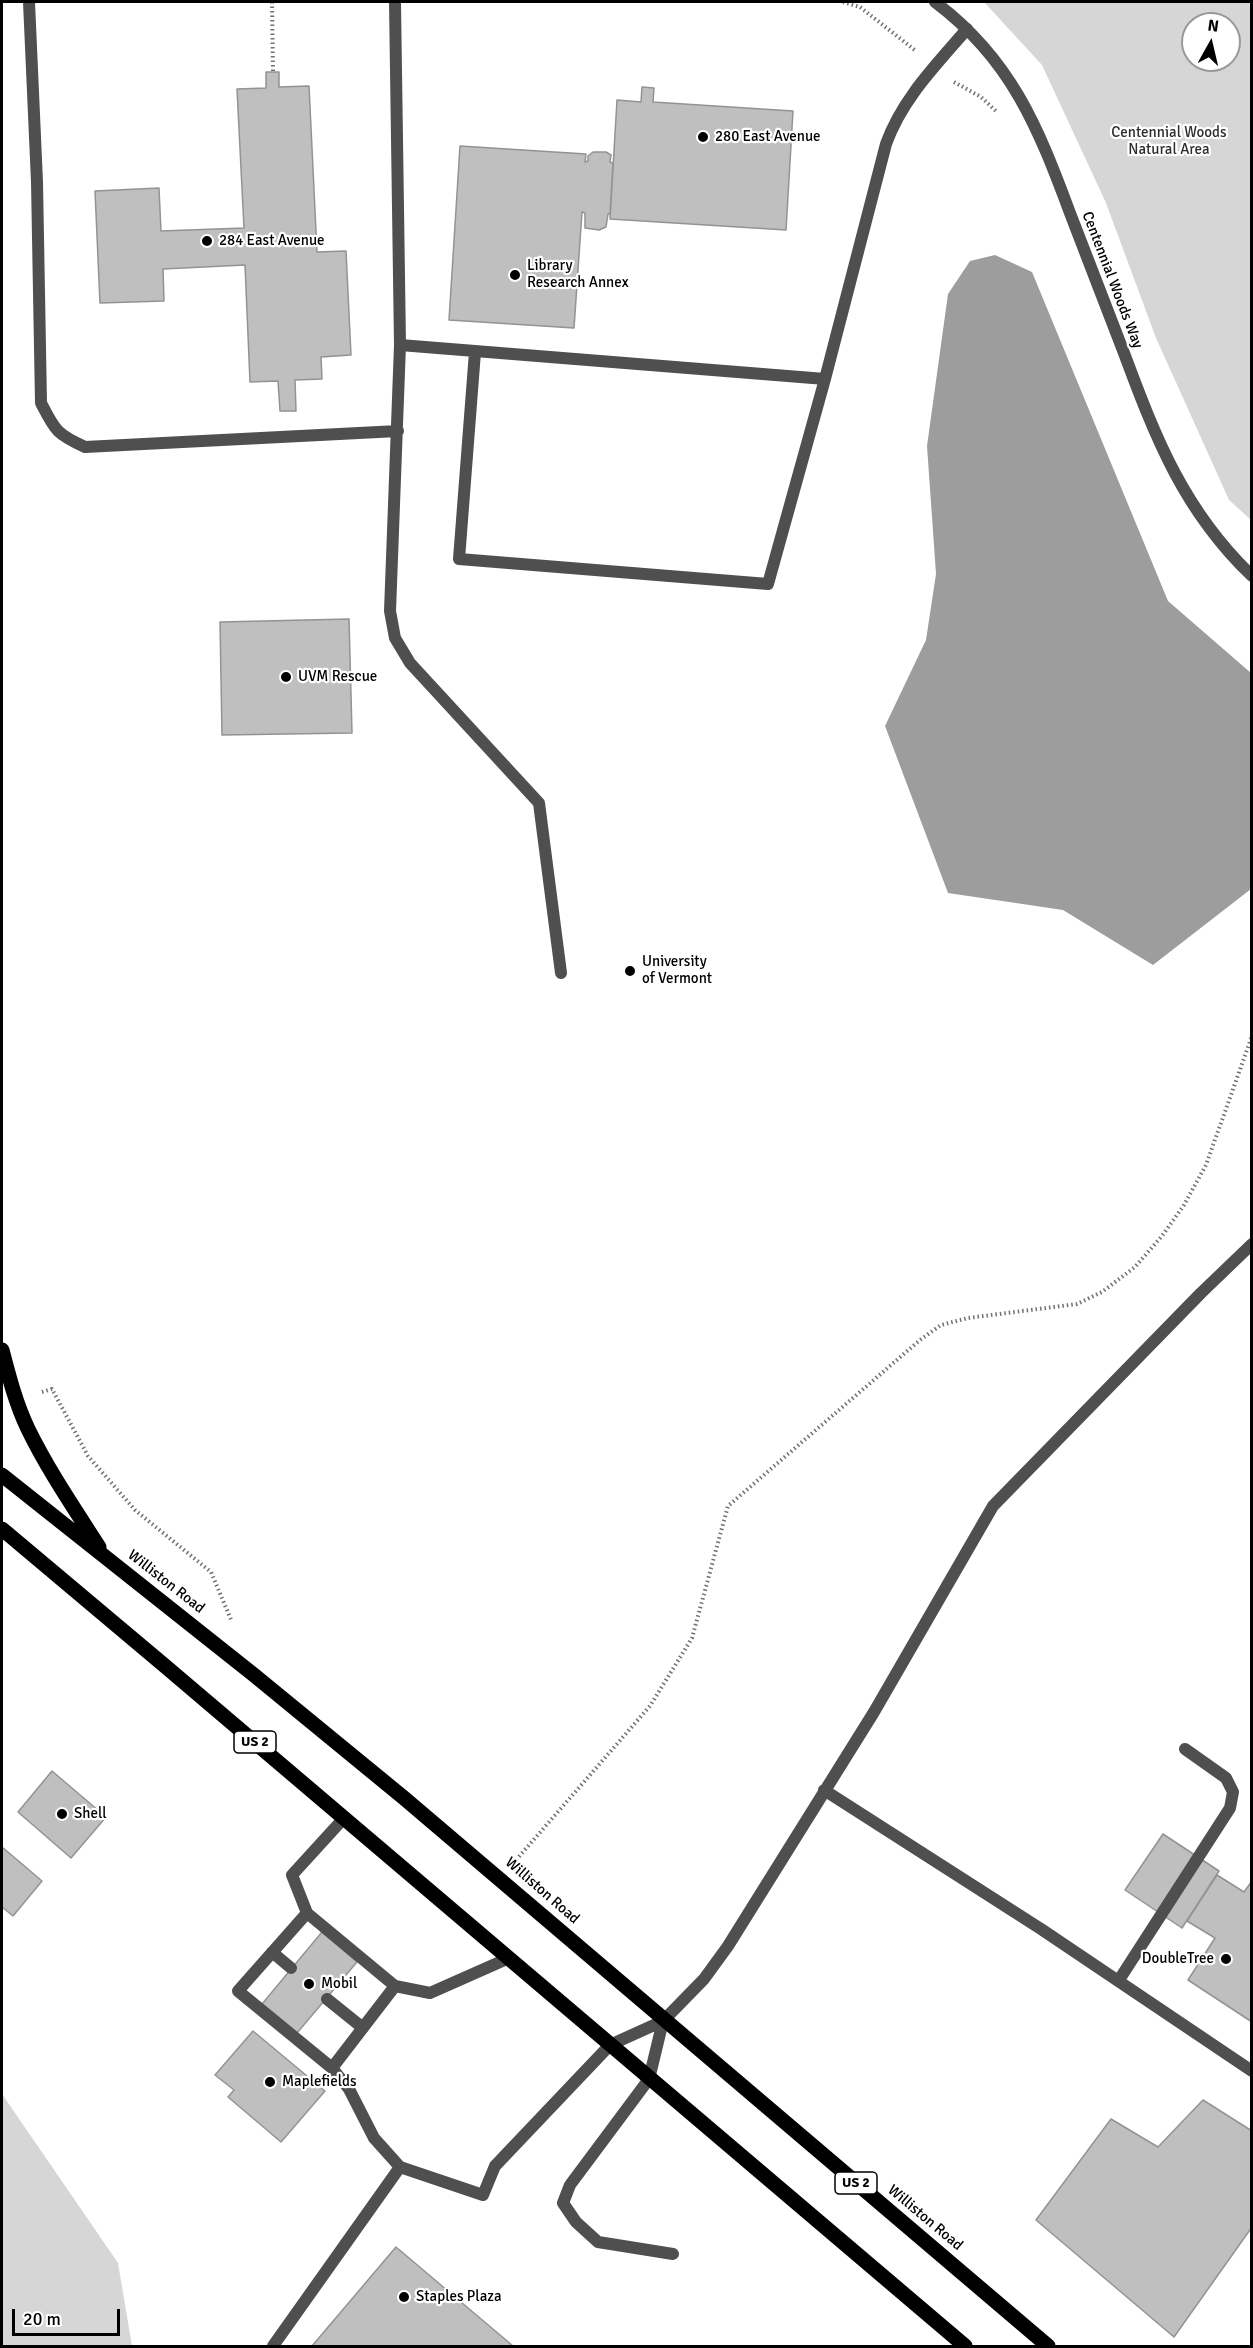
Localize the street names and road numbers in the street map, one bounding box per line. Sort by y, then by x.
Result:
street label: Centennial Woods Way [1078,209,1146,351]
street label: Williston Road [124,1546,208,1618]
road number: US 2 [234,1731,276,1753]
street label: Williston Road [501,1854,583,1928]
road number: US 2 [835,2172,877,2194]
street label: Williston Road [884,2181,966,2255]

